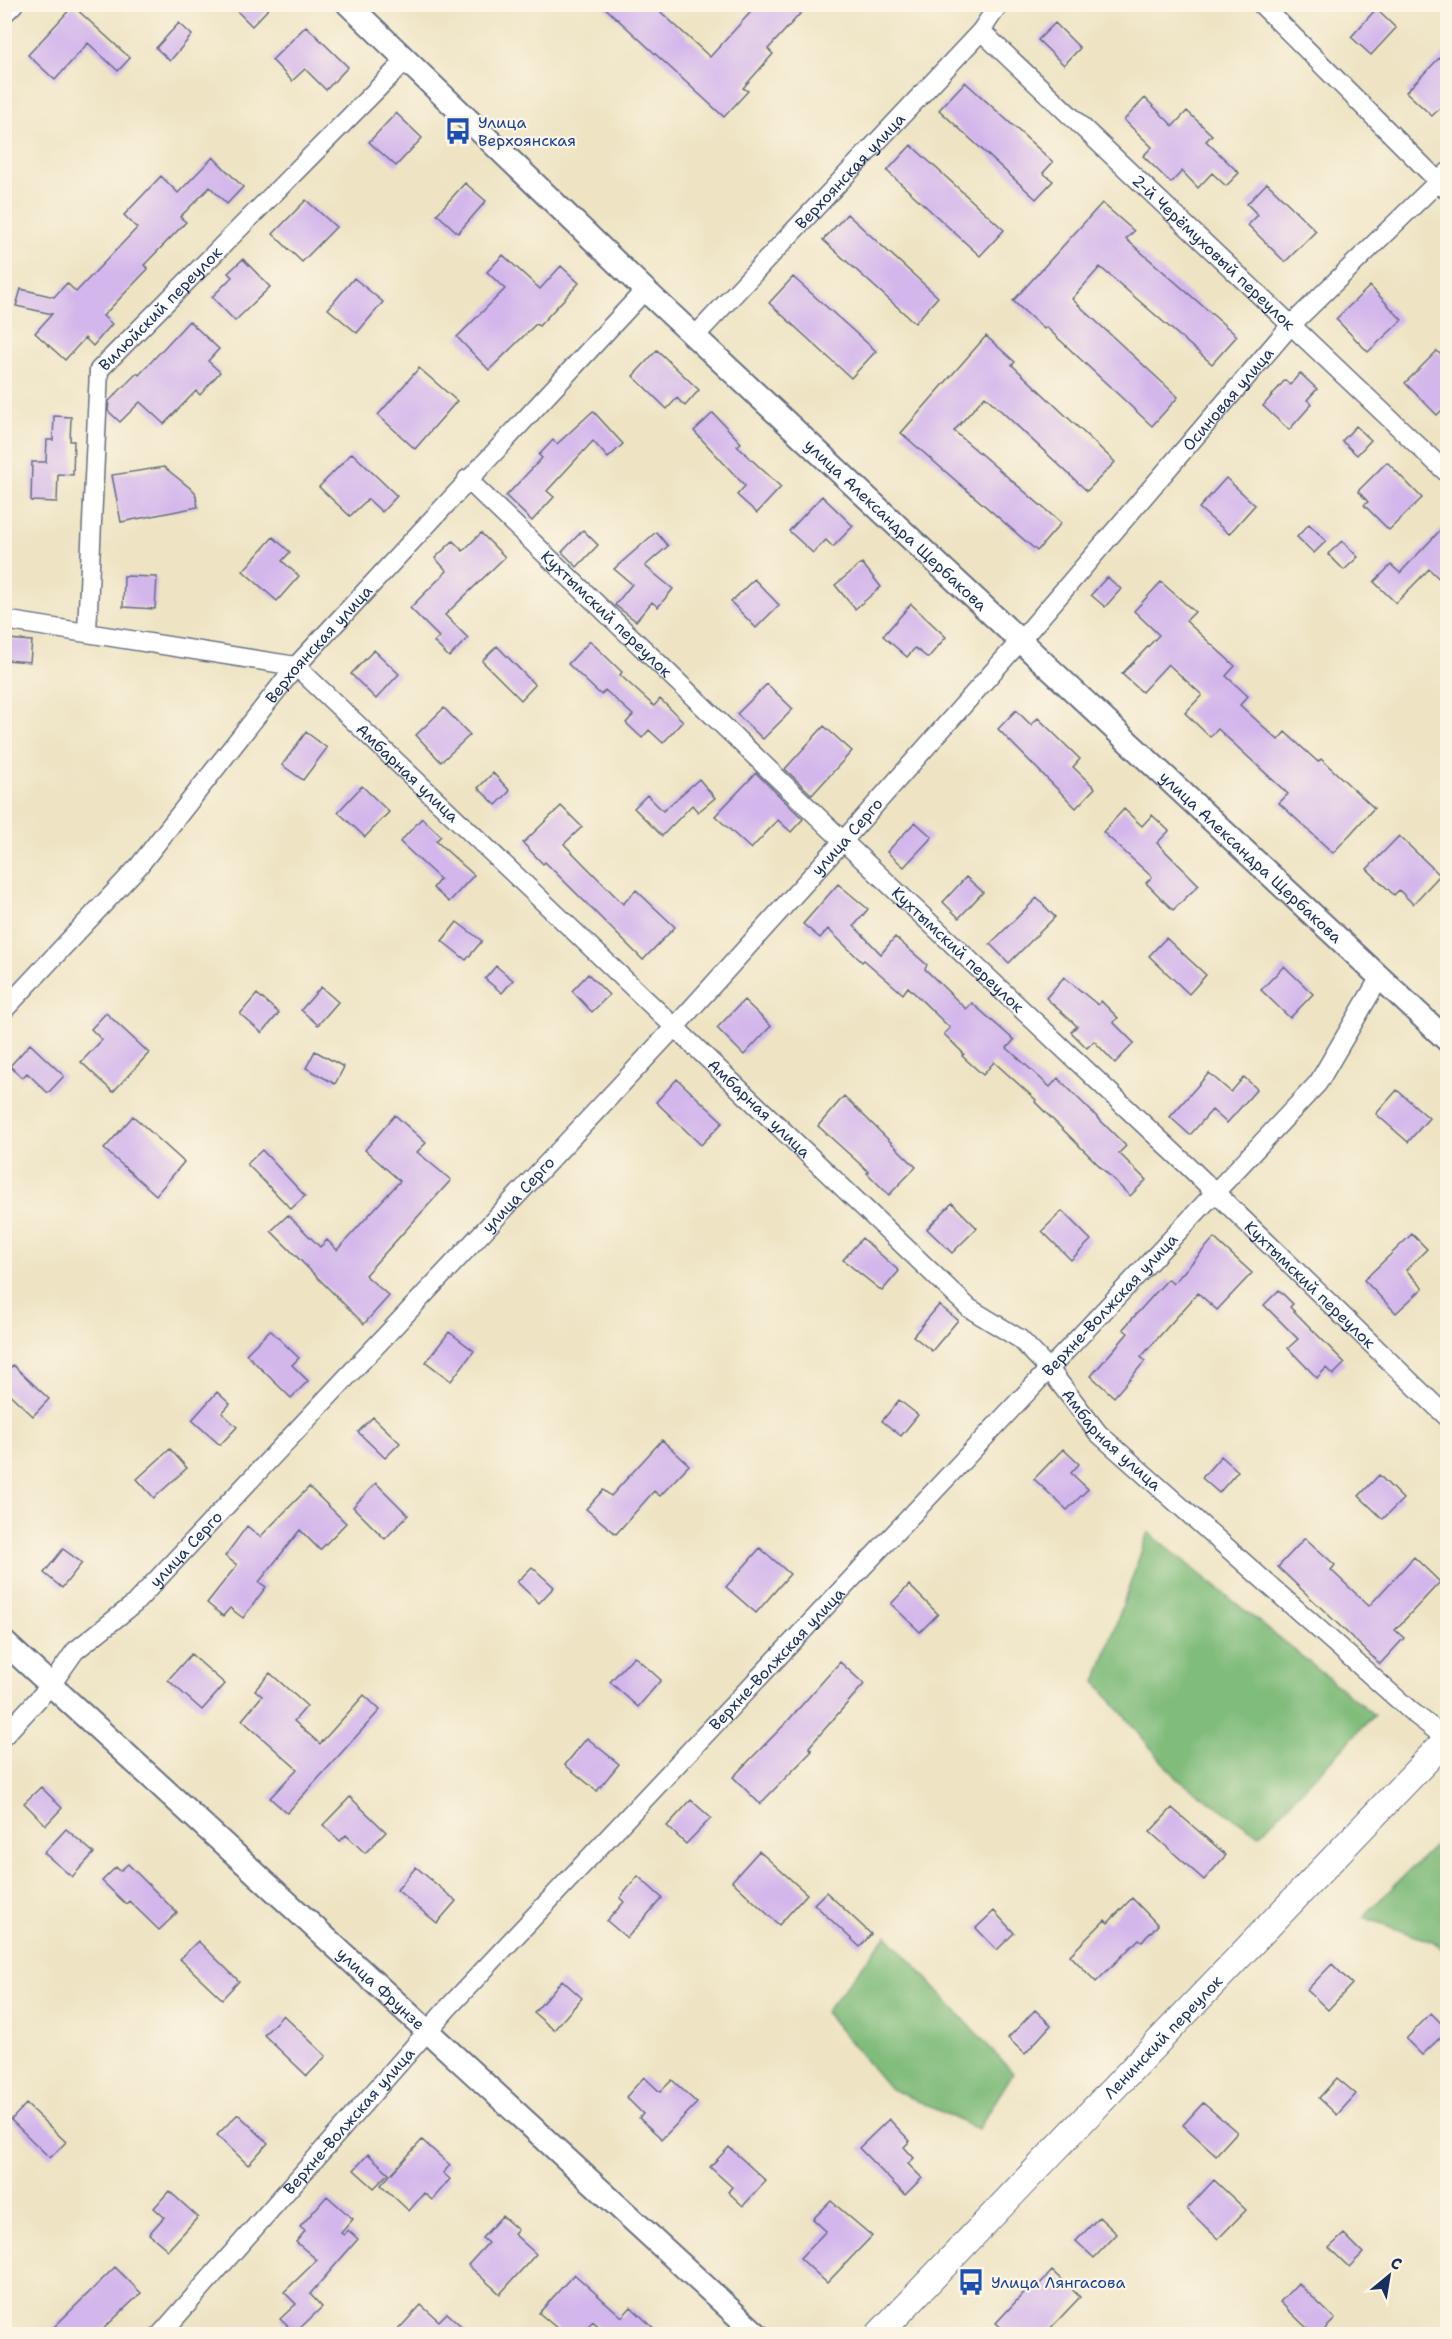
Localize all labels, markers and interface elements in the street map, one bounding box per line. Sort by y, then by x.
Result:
street label: Верхоянская улица [791,109,910,234]
place label: Улица Верхоянская [478,112,576,151]
bus stop icon: Улица Верхоянская [443,116,473,146]
street label: 2-й Черёмуховый переулок [1128,170,1300,335]
street label: Вилюйский переулок [94,242,227,375]
street label: Осиновая улица [1178,343,1278,455]
street label: улица Александра Щербакова [800,435,992,616]
street label: Кухтымский переулок [536,546,677,682]
street label: Верхоянская улица [261,581,377,708]
street label: Амбарная улица [351,719,463,827]
street label: улица Александра Щербакова [1155,766,1347,948]
street label: улица Серго [807,793,887,880]
street label: Кухтымский переулок [887,882,1029,1017]
street label: Амбарная улица [703,1054,815,1162]
street label: улица Серго [478,1152,559,1237]
street label: Кухтымский переулок [1240,1217,1380,1353]
street label: Верхне-Волжская улица [1038,1229,1182,1381]
street label: Амбарная улица [1057,1385,1166,1495]
street label: улица Серго [145,1507,227,1592]
street label: Верхне-Волжская улица [705,1583,849,1735]
street label: улица Фрунзе [332,1943,429,2035]
street label: Ленинский переулок [1099,1970,1227,2103]
street label: Верхне-Волжская улица [279,2043,419,2199]
north arrow [1359,2246,1419,2306]
text: С [1387,2252,1406,2275]
bus stop icon: Улица Лянгасова [956,2267,986,2297]
place label: Улица Лянгасова [991,2272,1126,2293]

